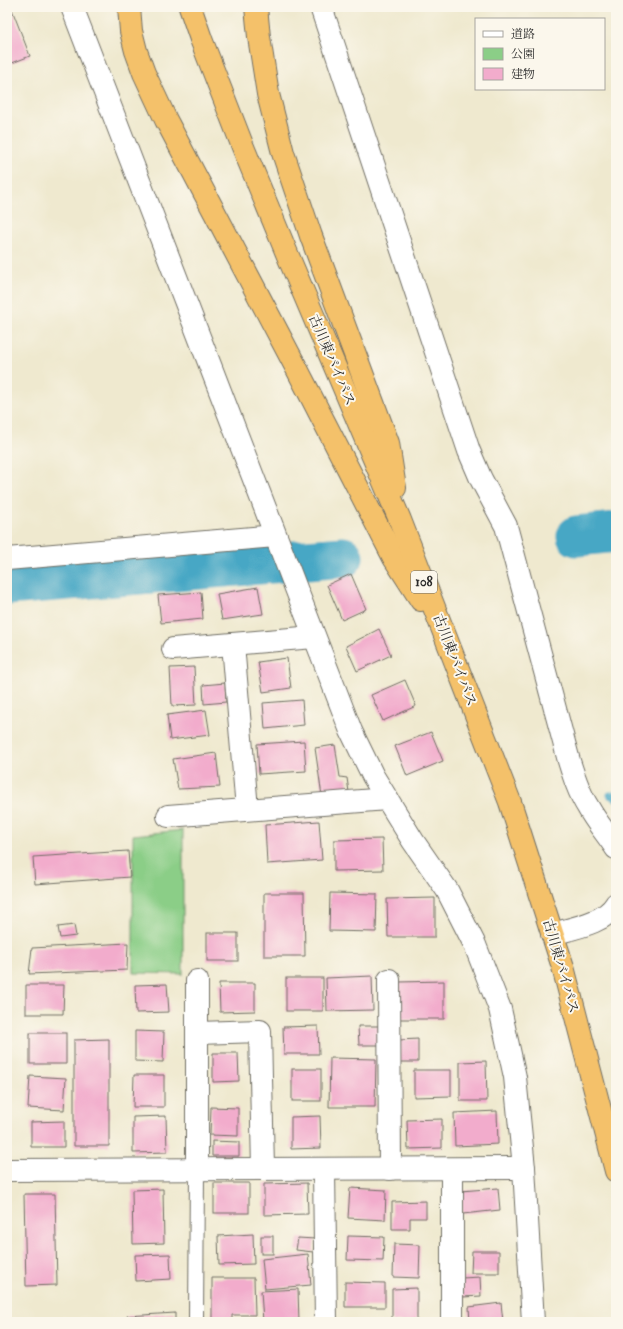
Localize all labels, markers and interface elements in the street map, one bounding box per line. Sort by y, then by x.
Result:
legend [475,18,605,90]
text: 道路 [511,27,535,42]
text: 公園 [511,47,535,62]
text: 建物 [511,67,535,82]
street label: 古川東バイパス [305,312,359,408]
road number: 108 [411,571,437,593]
street label: 古川東バイパス [430,611,480,709]
street label: 古川東バイパス [539,917,583,1015]

